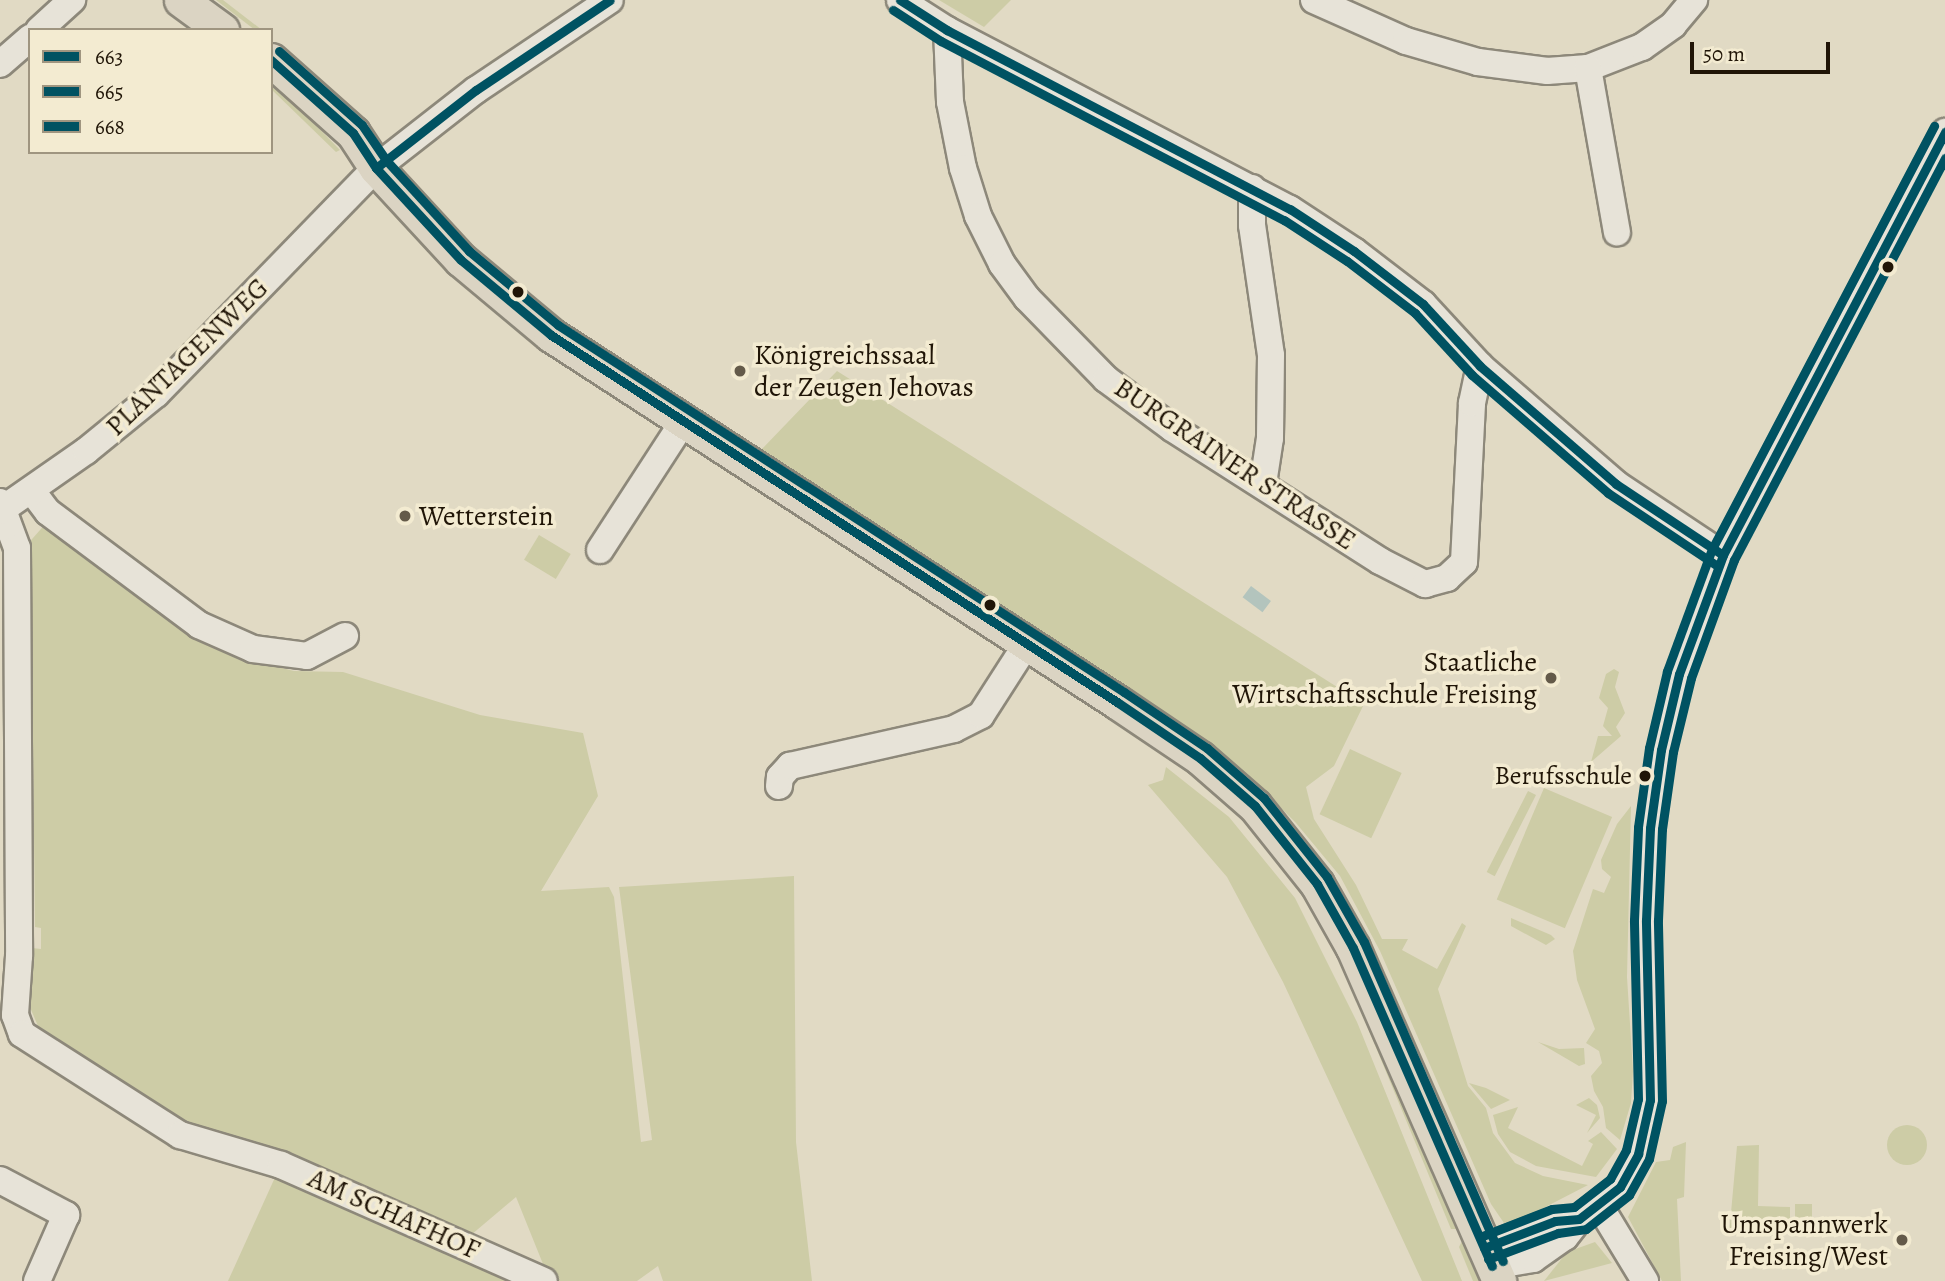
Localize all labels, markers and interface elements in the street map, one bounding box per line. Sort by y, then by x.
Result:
legend [28,28,273,154]
scale bar [1693,28,1833,72]
text: 50 m [1703,40,1745,68]
text: 663 [95,43,123,71]
text: 665 [95,78,123,106]
text: 668 [95,113,125,141]
unlabelled marker [1881,260,1895,274]
street label: PLANTAGENWEG [99,271,275,443]
unlabelled marker [511,285,525,299]
place label: Königreichssaal der Zeugen Jehovas [754,338,974,404]
marker: Königreichssaal der Zeugen Jehovas [732,363,748,379]
street label: BURGRAINER STRASSE [1108,371,1362,557]
place label: Wetterstein [419,499,554,533]
marker: Wetterstein [397,508,413,524]
unlabelled marker [983,598,997,612]
place label: Staatliche Wirtschaftsschule Freising [1232,645,1537,711]
marker: Staatliche Wirtschaftsschule Freising [1543,670,1559,686]
place label: Berufsschule [1495,760,1632,792]
marker: Berufsschule [1638,769,1652,783]
street label: AM SCHAFHOF [303,1161,485,1267]
place label: Umspannwerk Freising/West [1720,1207,1888,1273]
marker: Umspannwerk Freising/West [1894,1232,1910,1248]

